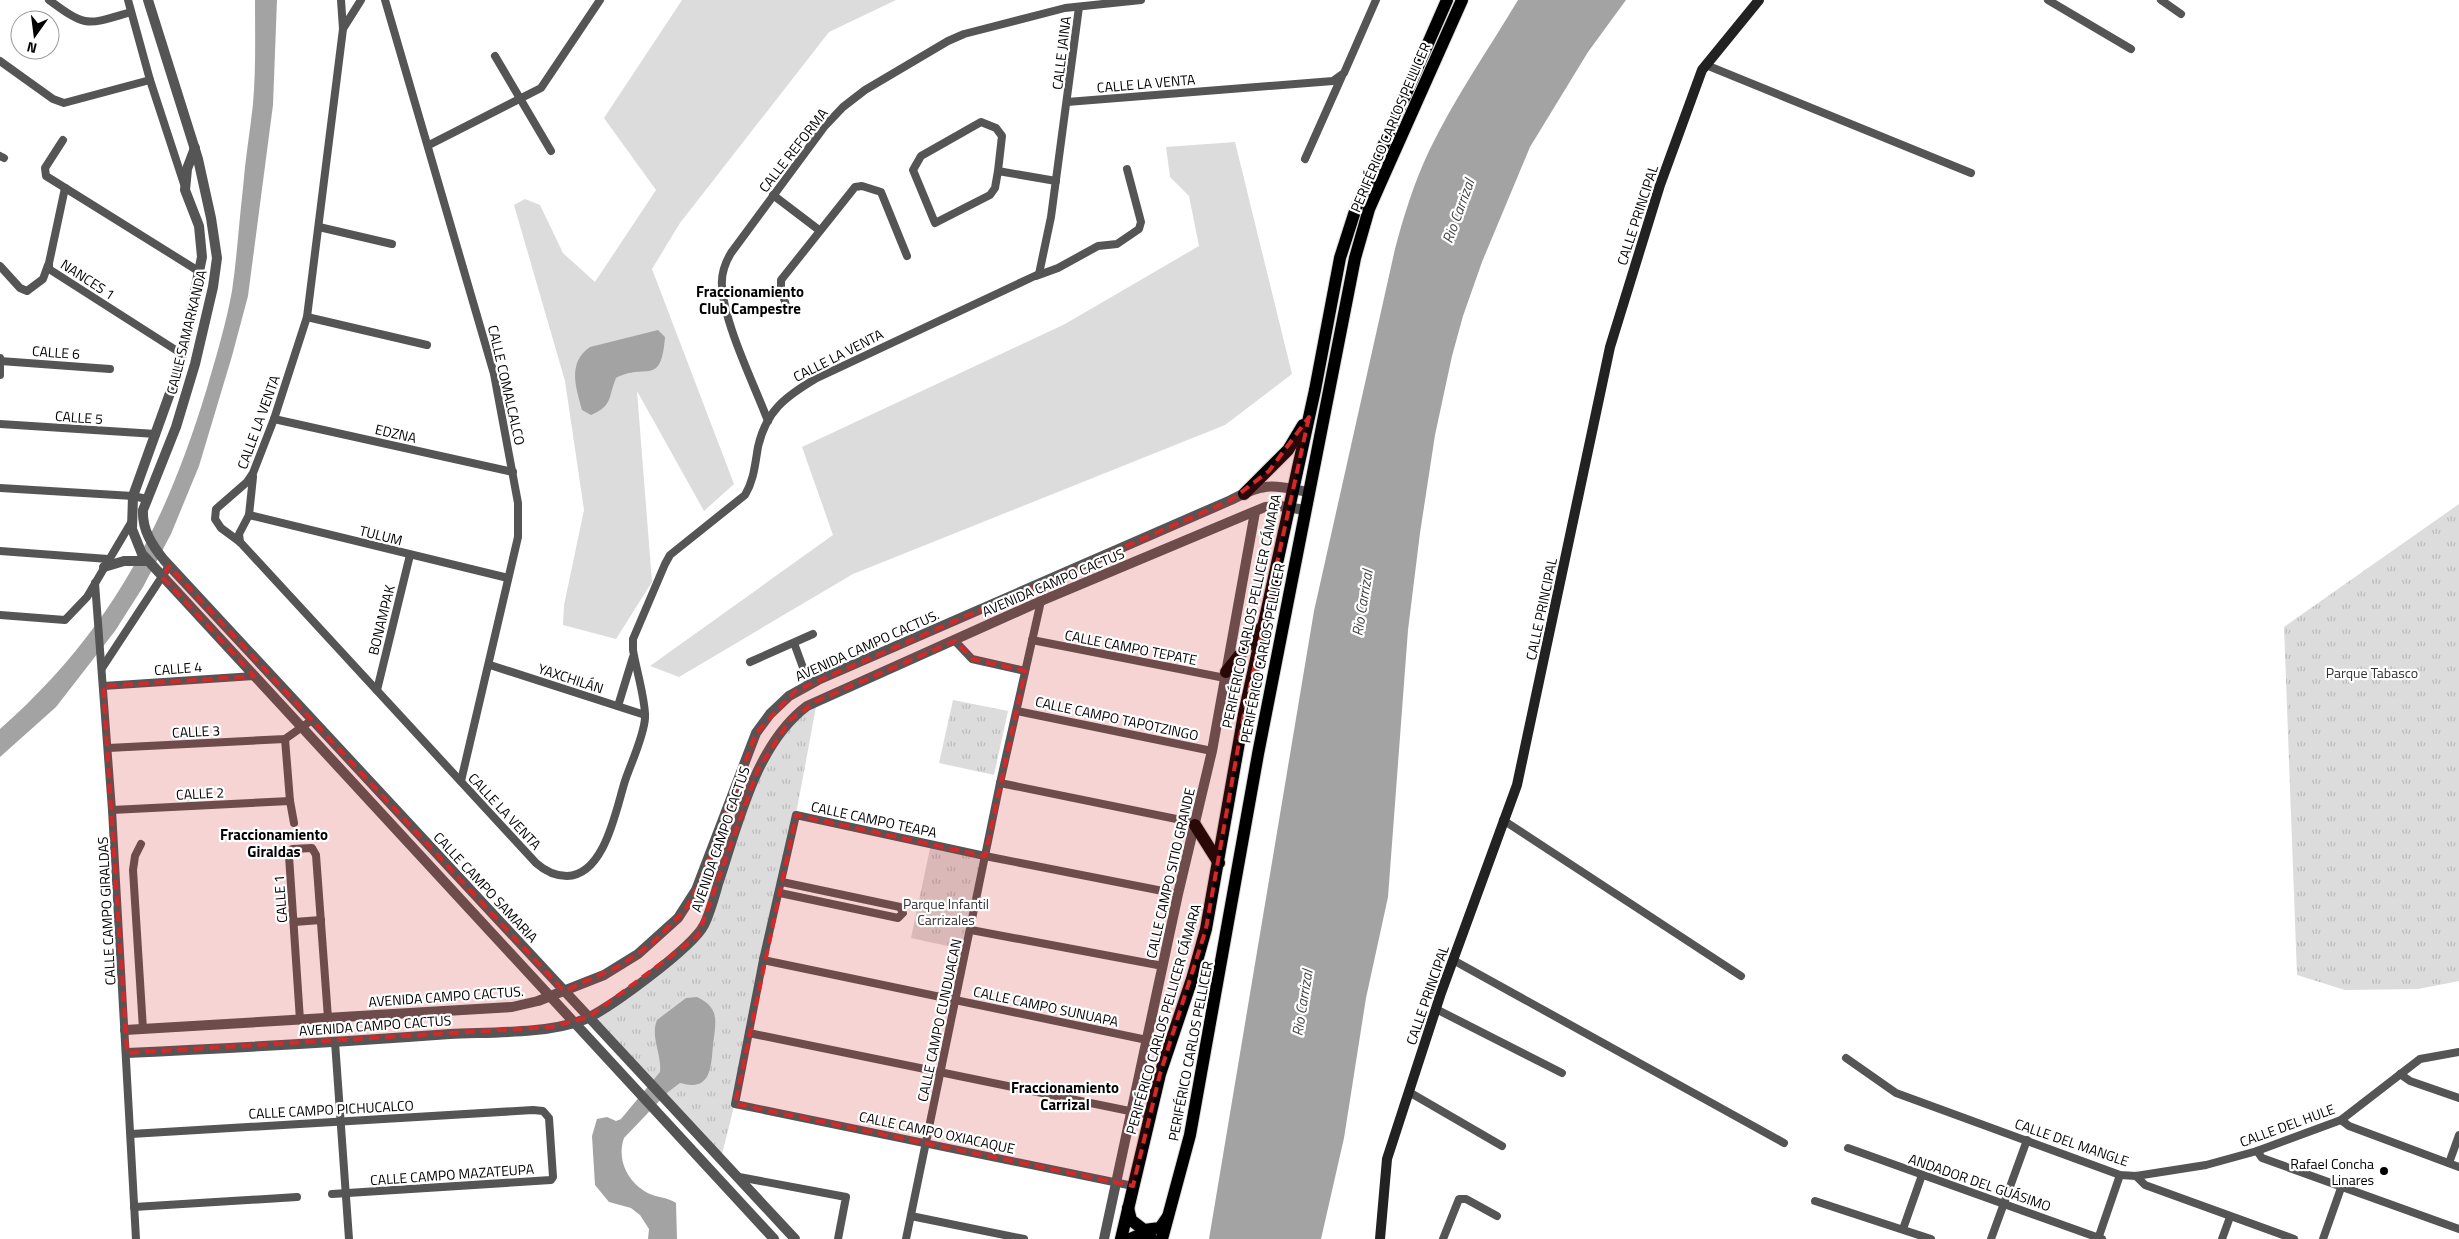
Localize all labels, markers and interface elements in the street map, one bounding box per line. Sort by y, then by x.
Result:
north arrow [10,10,60,60]
street label: CALLE JAINA [1046,14,1076,91]
text: N [24,37,39,59]
street label: PERIFÉRICO CARLOS PELLICER [1345,39,1435,215]
street label: CALLE LA VENTA [1096,68,1197,98]
street label: CALLE REFORMA [753,103,833,197]
street label: CALLE PRINCIPAL [1611,162,1663,268]
water label: Rio Carrizal [1436,174,1481,246]
street label: NANCES 1 [57,254,119,304]
street label: CALLE SAMARKANDA [160,267,212,396]
district label: Fraccionamiento Club Campestre [696,280,804,320]
street label: CALLE COMALCALCO [483,323,531,447]
street label: CALLE LA VENTA [789,323,887,387]
street label: CALLE 6 [31,340,81,364]
street label: CALLE LA VENTA [231,371,285,472]
street label: CALLE 5 [54,405,104,429]
street label: EDZNA [373,418,419,448]
street label: PERIFÉRICO CARLOS PELLICER CÁMARA [1218,492,1284,730]
street label: TULUM [357,520,405,550]
street label: AVENIDA CAMPO CACTUS [979,542,1127,622]
street label: CALLE PRINCIPAL [1520,556,1562,662]
street label: PERIFÉRICO CARLOS PELLICER [1236,562,1288,744]
water label: Rio Carrizal [1345,567,1379,638]
street label: BONAMPAK [362,583,400,657]
street label: AVENIDA CAMPO CACTUS. [792,604,942,686]
street label: CALLE CAMPO TEPATE [1063,624,1199,670]
street label: CALLE 4 [153,656,203,680]
street label: YAXCHILÁN [536,658,606,698]
park label: Parque Tabasco [2326,662,2418,683]
street label: CALLE CAMPO TAPOTZINGO [1033,690,1201,746]
street label: CALLE 3 [171,719,221,743]
street label: AVENIDA CAMPO CACTUS [685,763,755,915]
street label: CALLE LA VENTA [464,768,547,855]
street label: CALLE 2 [175,781,225,805]
street label: CALLE CAMPO SITIO GRANDE [1140,785,1200,960]
street label: CALLE CAMPO TEAPA [809,795,940,843]
district label: Fraccionamiento Giraldas [220,823,328,863]
street label: CALLE CAMPO SAMARIA [429,827,544,948]
street label: CALLE CAMPO GIRALDAS [92,836,120,986]
street label: CALLE 1 [268,874,292,924]
park label: Parque Infantil Carrizales [903,893,989,930]
street label: PERIFÉRICO CARLOS PELLICER CÁMARA [1122,902,1204,1136]
street label: CALLE CAMPO CUNDUACAN [911,937,967,1103]
street label: CALLE PRINCIPAL [1400,942,1454,1048]
street label: PERIFÉRICO CARLOS PELLICER [1164,960,1216,1142]
water label: Rio Carrizal [1285,967,1319,1038]
street label: AVENIDA CAMPO CACTUS. [368,980,524,1012]
street label: CALLE CAMPO SUNUAPA [971,980,1121,1032]
street label: AVENIDA CAMPO CACTUS [298,1009,452,1041]
district label: Fraccionamiento Carrizal [1011,1076,1119,1116]
street label: CALLE CAMPO PICHUCALCO [248,1094,414,1124]
street label: CALLE DEL HULE [2237,1098,2338,1152]
street label: CALLE CAMPO OXIACAQUE [857,1105,1017,1159]
street label: CALLE DEL MANGLE [2012,1113,2132,1171]
street label: ANDADOR DEL GUÁSIMO [1906,1148,2054,1216]
place label: Rafael Concha Linares [2290,1153,2374,1190]
street label: CALLE CAMPO MAZATEUPA [369,1158,535,1190]
marker: Rafael Concha Linares [2378,1165,2390,1177]

